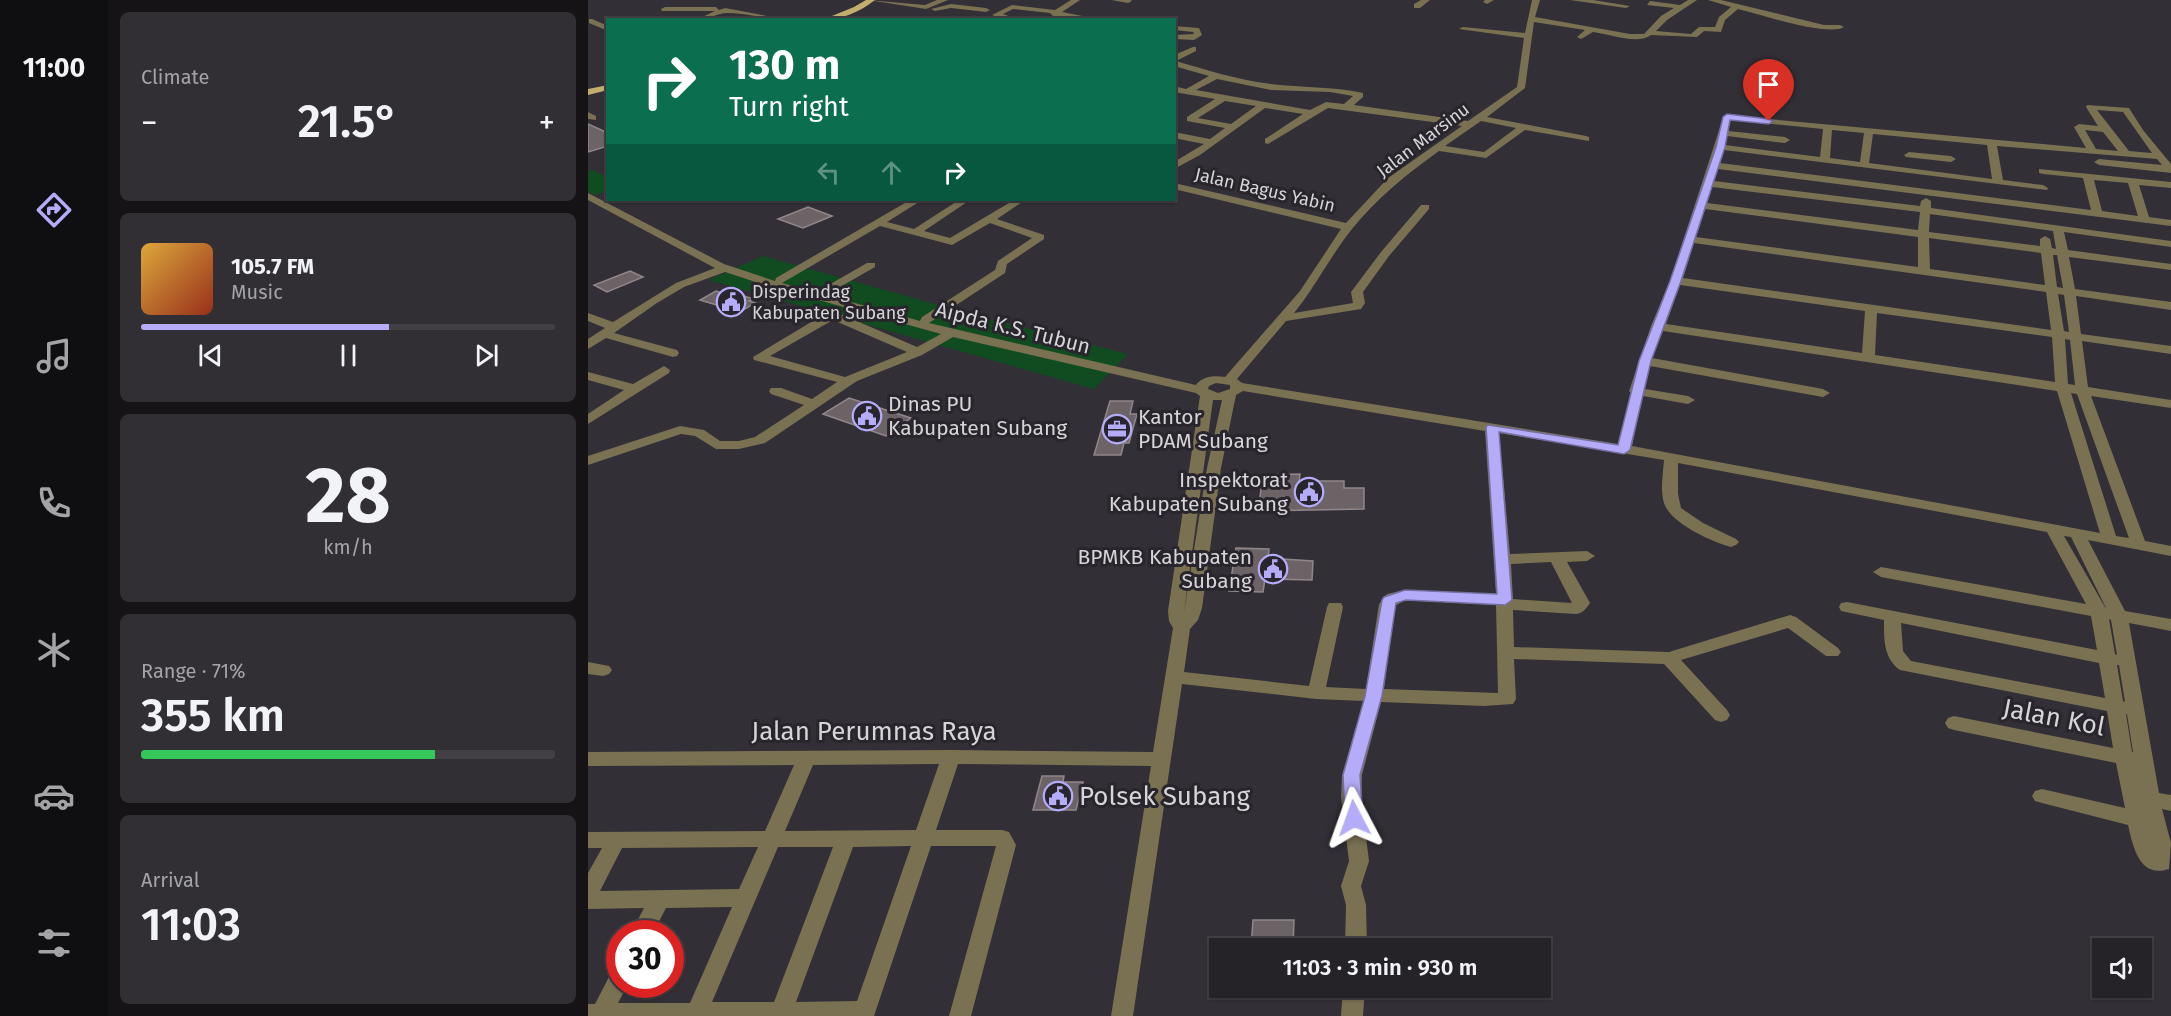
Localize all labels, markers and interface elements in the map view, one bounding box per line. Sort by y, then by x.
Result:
text: 130 m [729,40,840,90]
icon: right [630,42,708,120]
text: 11:00 [23,52,85,84]
pin [1743,59,1794,121]
text: Climate [141,65,209,89]
icon: arrive [1752,68,1785,101]
text: Turn right [729,91,849,123]
text: 21.5° [298,95,398,149]
street label: Jalan Marsinu [1372,98,1474,182]
text: − [141,103,158,143]
text: + [539,103,555,143]
icon: left [812,156,845,189]
icon: ahead [875,156,908,189]
icon: right [938,156,971,189]
street label: Jalan Bagus Yabin [1193,163,1337,217]
icon: directions [33,189,75,231]
text: 105.7 FM [231,253,314,280]
text: Music [231,280,283,304]
place label: Disperindag Kabupaten Subang [752,281,906,324]
public building icon: Disperindag Kabupaten Subang [715,286,747,318]
street label: Aipda K.S. Tubun [933,296,1093,360]
icon: music [33,335,75,377]
icon: previous [194,339,227,372]
icon: pause [332,339,365,372]
icon: next [470,339,503,372]
place label: Dinas PU Kabupaten Subang [888,391,1067,441]
public building icon: Dinas PU Kabupaten Subang [851,400,883,432]
place label: Kantor PDAM Subang [1138,404,1268,454]
office icon: Kantor PDAM Subang [1101,413,1133,445]
text: 28 [305,449,391,543]
place label: Inspektorat Kabupaten Subang [1109,467,1288,517]
public building icon: Inspektorat Kabupaten Subang [1293,476,1325,508]
icon: phone [33,482,75,524]
text: km/h [323,535,373,559]
place label: BPMKB Kabupaten Subang [1078,544,1252,594]
public building icon: BPMKB Kabupaten Subang [1257,553,1289,585]
icon: climate [33,629,75,671]
text: Range · 71% [141,659,246,683]
text: 355 km [141,689,285,743]
street label: Jalan Kol [2000,692,2108,743]
street label: Jalan Perumnas Raya [751,716,997,747]
icon: car [33,775,75,817]
public building icon: Polsek Subang [1042,780,1074,812]
place label: Polsek Subang [1079,781,1251,812]
position arrow [1322,786,1386,850]
text: Arrival [141,868,200,892]
text: 11:03 [141,898,241,952]
speed limit sign: 30 [606,920,684,998]
icon: filters [33,922,75,964]
map controls [2092,938,2152,998]
button: sound [2092,938,2152,998]
text: 11:03 · 3 min · 930 m [1283,954,1477,981]

